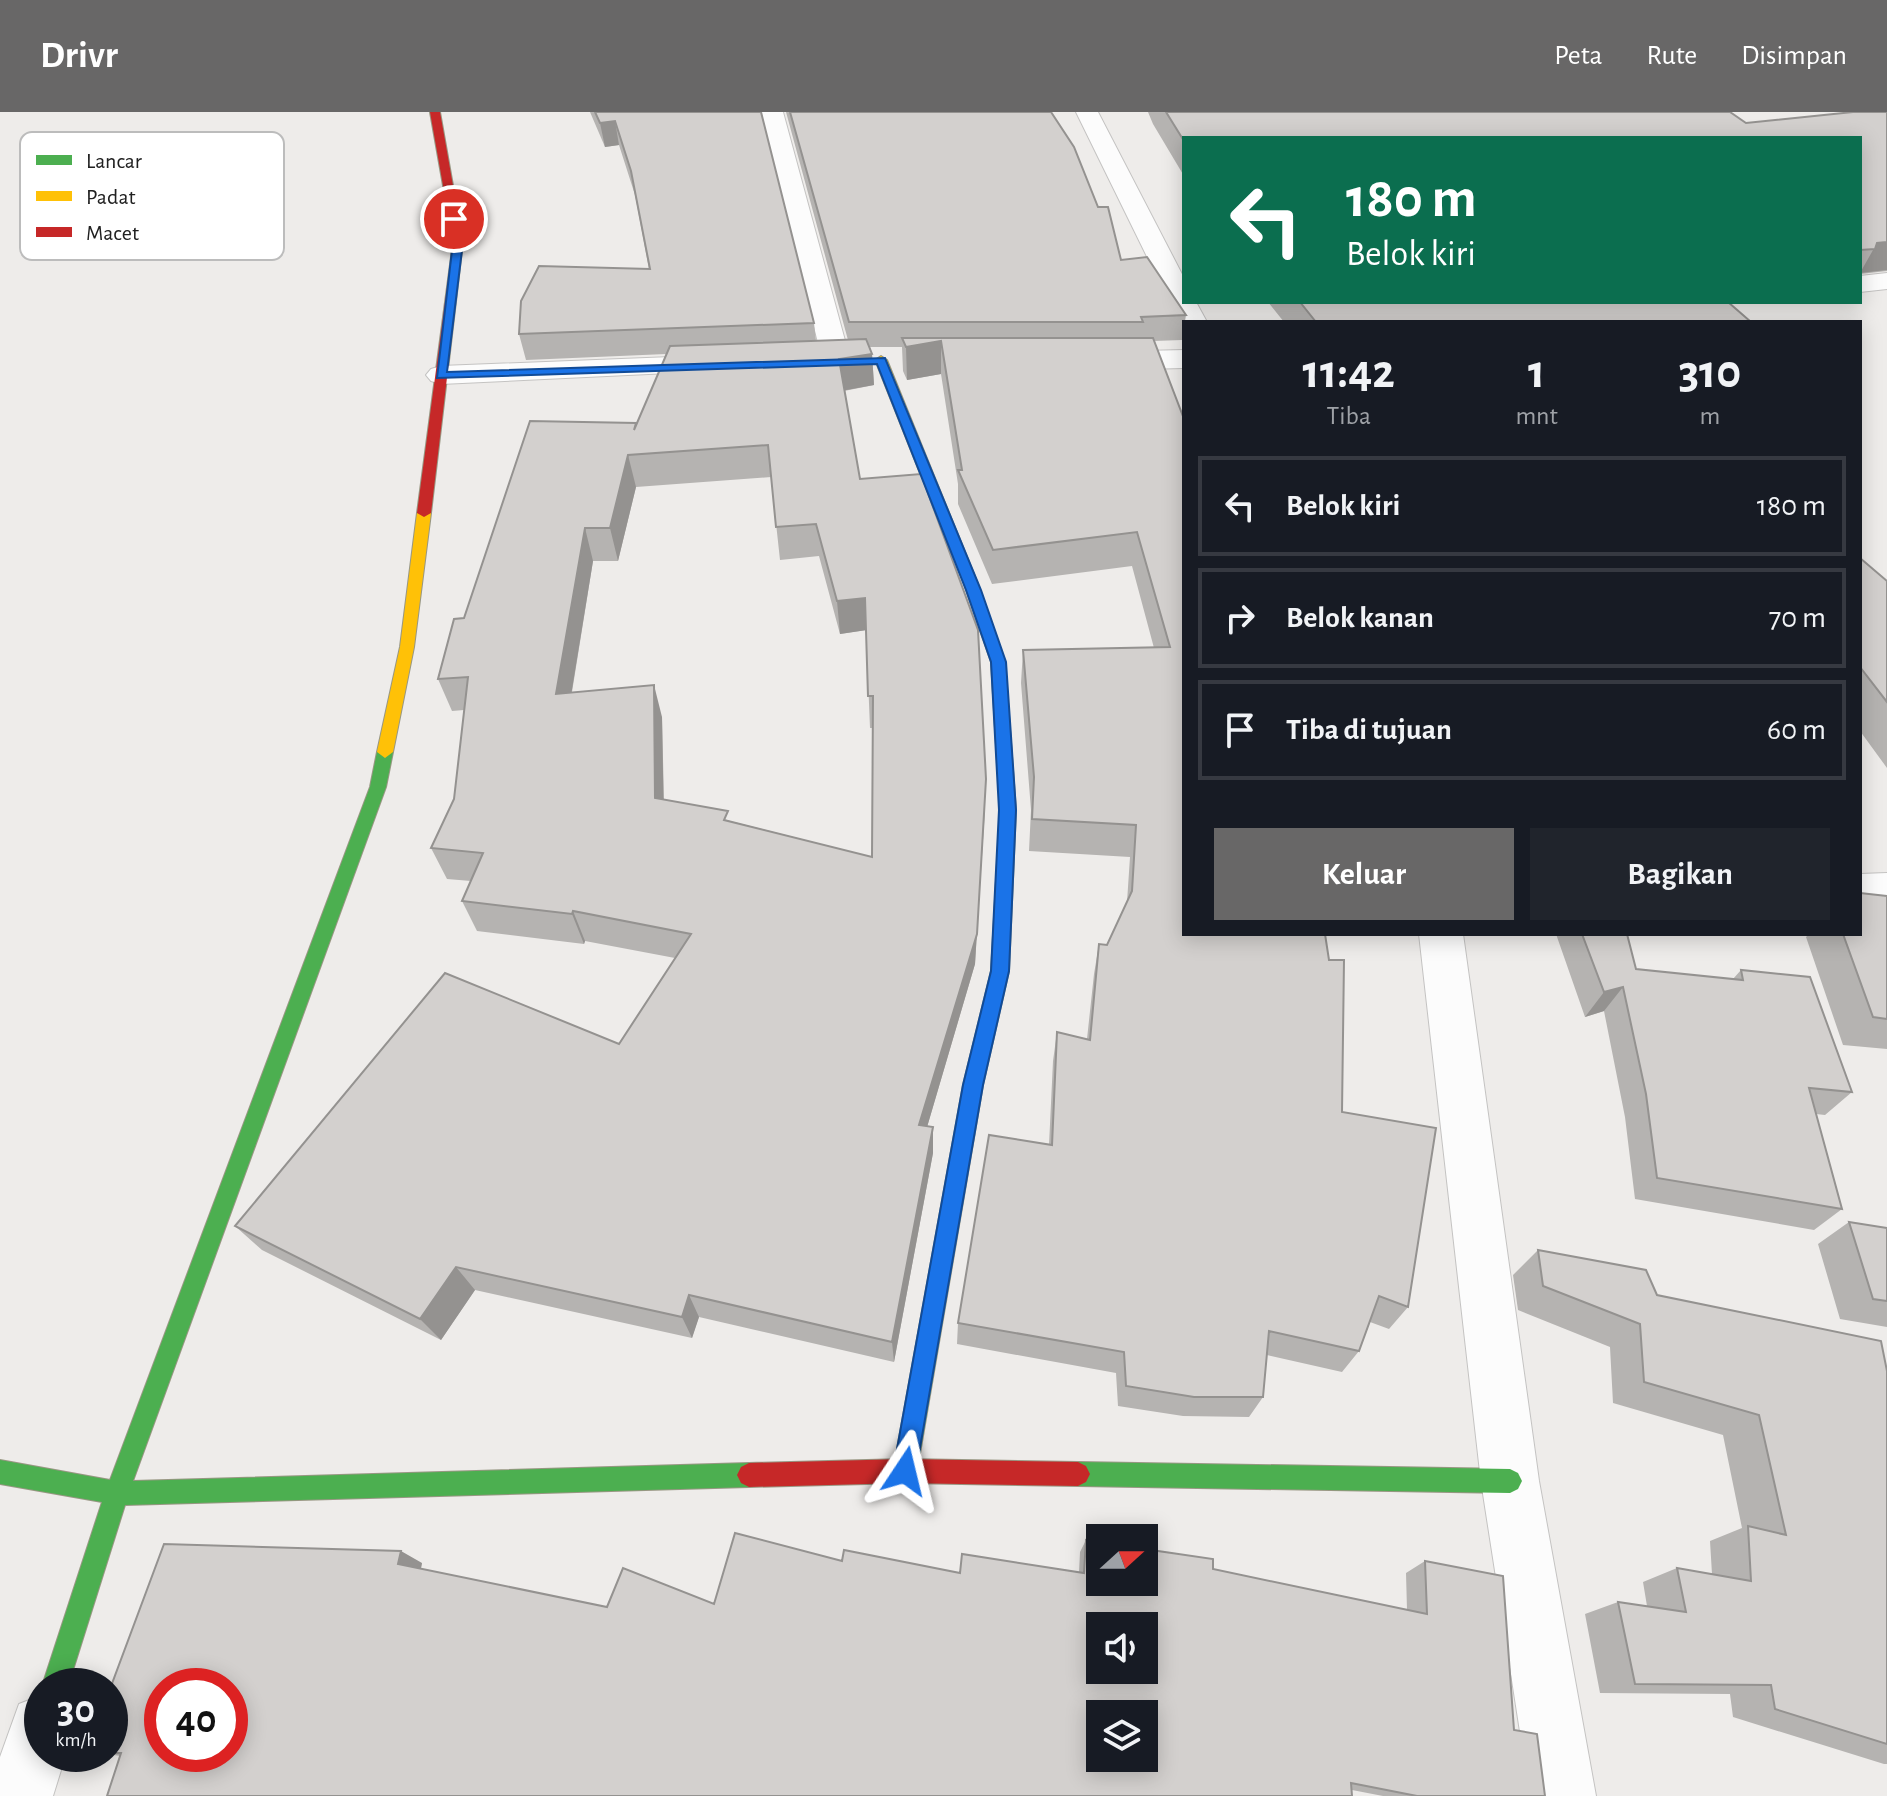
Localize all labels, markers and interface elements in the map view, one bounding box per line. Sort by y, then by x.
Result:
text: Drivr [40,37,118,75]
text: Peta [1554,42,1603,70]
text: Rute [1647,42,1697,70]
text: Disimpan [1741,42,1847,70]
legend [20,132,284,260]
text: Lancar [86,150,142,172]
icon: left [1214,168,1318,272]
text: 180 m [1346,171,1477,227]
pin [420,185,488,253]
text: Padat [86,186,136,208]
icon: arrive [432,197,476,241]
text: Macet [86,222,139,244]
text: Belok kiri [1346,236,1476,272]
text: 11:42 [1303,349,1395,397]
text: 1 [1528,349,1545,397]
text: 310 [1678,349,1741,397]
text: Tiba [1327,403,1371,429]
text: mnt [1516,403,1558,429]
text: m [1699,403,1720,429]
icon: left [1218,484,1262,528]
text: Belok kiri [1286,491,1400,521]
text: 180 m [1757,491,1826,521]
icon: right [1218,596,1262,640]
text: Belok kanan [1286,603,1434,633]
text: 70 m [1769,603,1826,633]
icon: arrive [1218,708,1262,752]
text: Tiba di tujuan [1286,715,1452,745]
text: 60 m [1767,715,1826,745]
button: Keluar [1214,828,1514,920]
button: Bagikan [1530,828,1830,920]
position arrow [863,1429,947,1513]
north arrow [1086,1524,1158,1596]
map controls [1086,1524,1158,1772]
button: sound [1086,1612,1158,1684]
speed limit sign: 40 [144,1668,248,1772]
text: 30 [57,1690,95,1730]
button: layers [1086,1700,1158,1772]
text: km/h [55,1730,97,1750]

